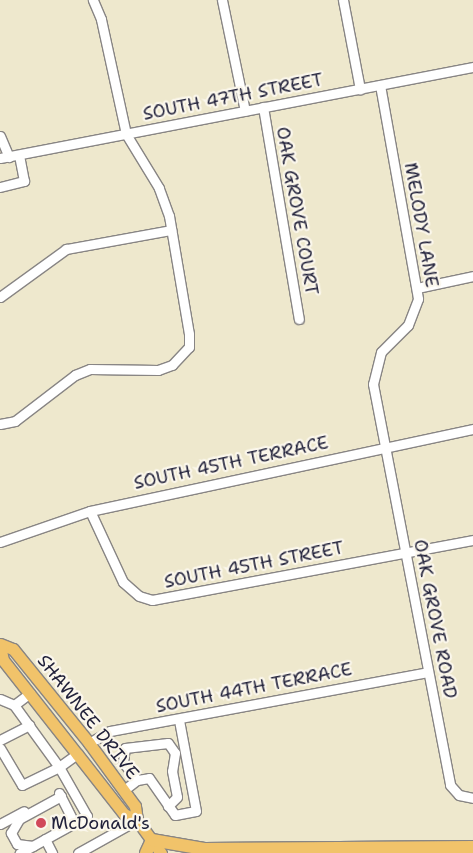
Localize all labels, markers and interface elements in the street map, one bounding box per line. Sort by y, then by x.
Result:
street label: SOUTH 47TH STREET [141,69,325,125]
street label: OAK GROVE COURT [272,125,322,297]
street label: MELODY LANE [399,161,443,289]
street label: SOUTH 45TH TERRACE [132,432,330,494]
street label: SOUTH 45TH STREET [162,537,346,593]
street label: OAK GROVE ROAD [409,538,461,700]
street label: SHAWNEE DRIVE [33,650,143,784]
street label: SOUTH 44TH TERRACE [154,658,354,718]
place label: McDonald's [51,812,150,834]
marker: McDonald's [35,817,47,829]

